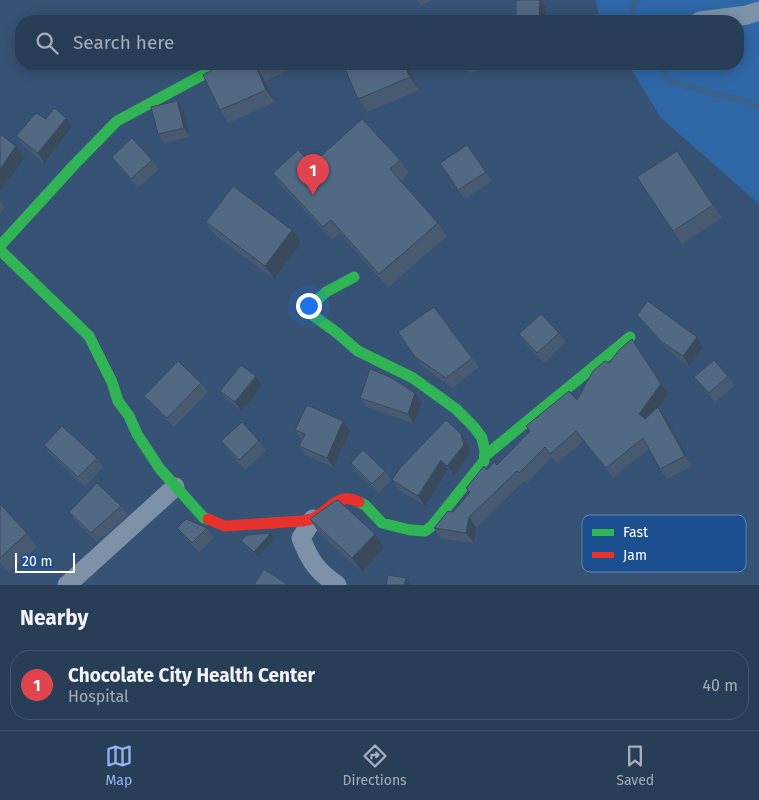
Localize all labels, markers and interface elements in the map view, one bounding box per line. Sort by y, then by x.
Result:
search box [15,15,744,70]
icon: search [33,29,61,57]
text: Search here [73,31,174,54]
pin: 1 [297,154,329,195]
your location [296,293,322,319]
legend [582,515,746,572]
text: Fast [623,524,649,541]
text: Jam [623,547,647,564]
scale bar [15,550,75,573]
text: 20 m [22,553,52,570]
text: Nearby [20,605,88,631]
text: Chocolate City Health Center [68,664,315,687]
text: 1 [33,676,41,695]
text: 40 m [703,676,738,695]
text: Hospital [68,687,129,706]
tab: Map [105,742,133,789]
tab: Directions [342,742,407,789]
tab: Saved [616,742,654,789]

